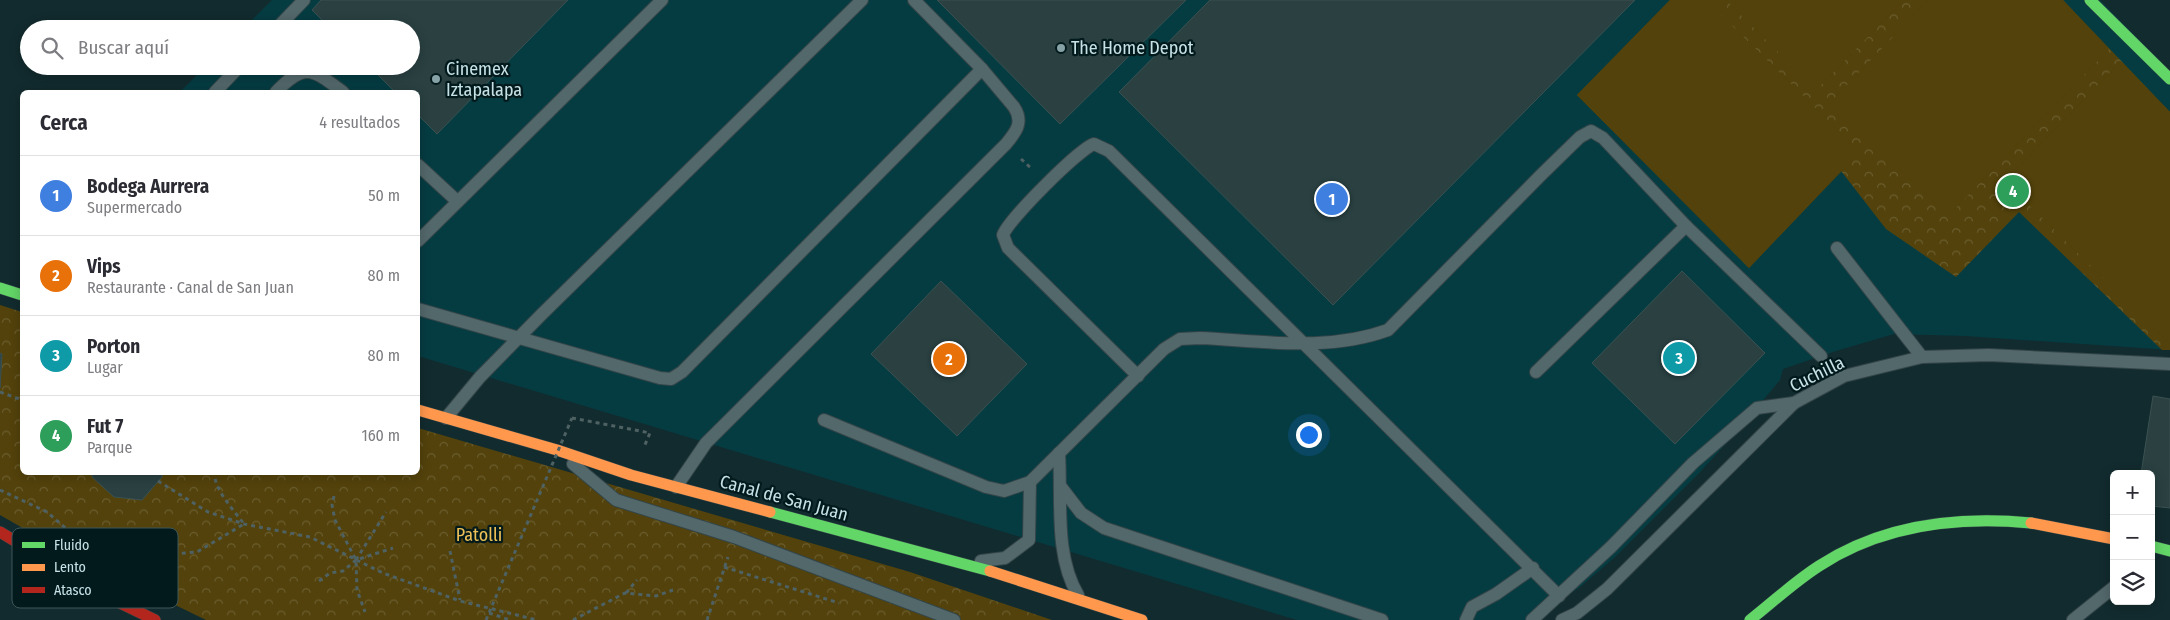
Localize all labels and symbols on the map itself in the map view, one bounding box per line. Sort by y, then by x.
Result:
place label: The Home Depot [1071,37,1194,59]
marker: The Home Depot [1055,42,1067,54]
place label: Cinemex Iztapalapa [446,58,522,101]
marker: Cinemex Iztapalapa [430,73,442,85]
pin: 4 [1997,172,2029,210]
pin: 1 [1316,180,1348,218]
pin: 3 [1663,339,1695,377]
pin: 2 [933,340,965,378]
street label: Cuchilla [1786,351,1848,397]
your location [1296,422,1322,448]
street label: Canal de San Juan [718,470,850,526]
park label: Patolli [456,524,502,546]
legend [12,528,178,608]
text: Fluido [54,537,89,554]
text: Lento [54,559,86,576]
text: Atasco [54,582,92,599]

